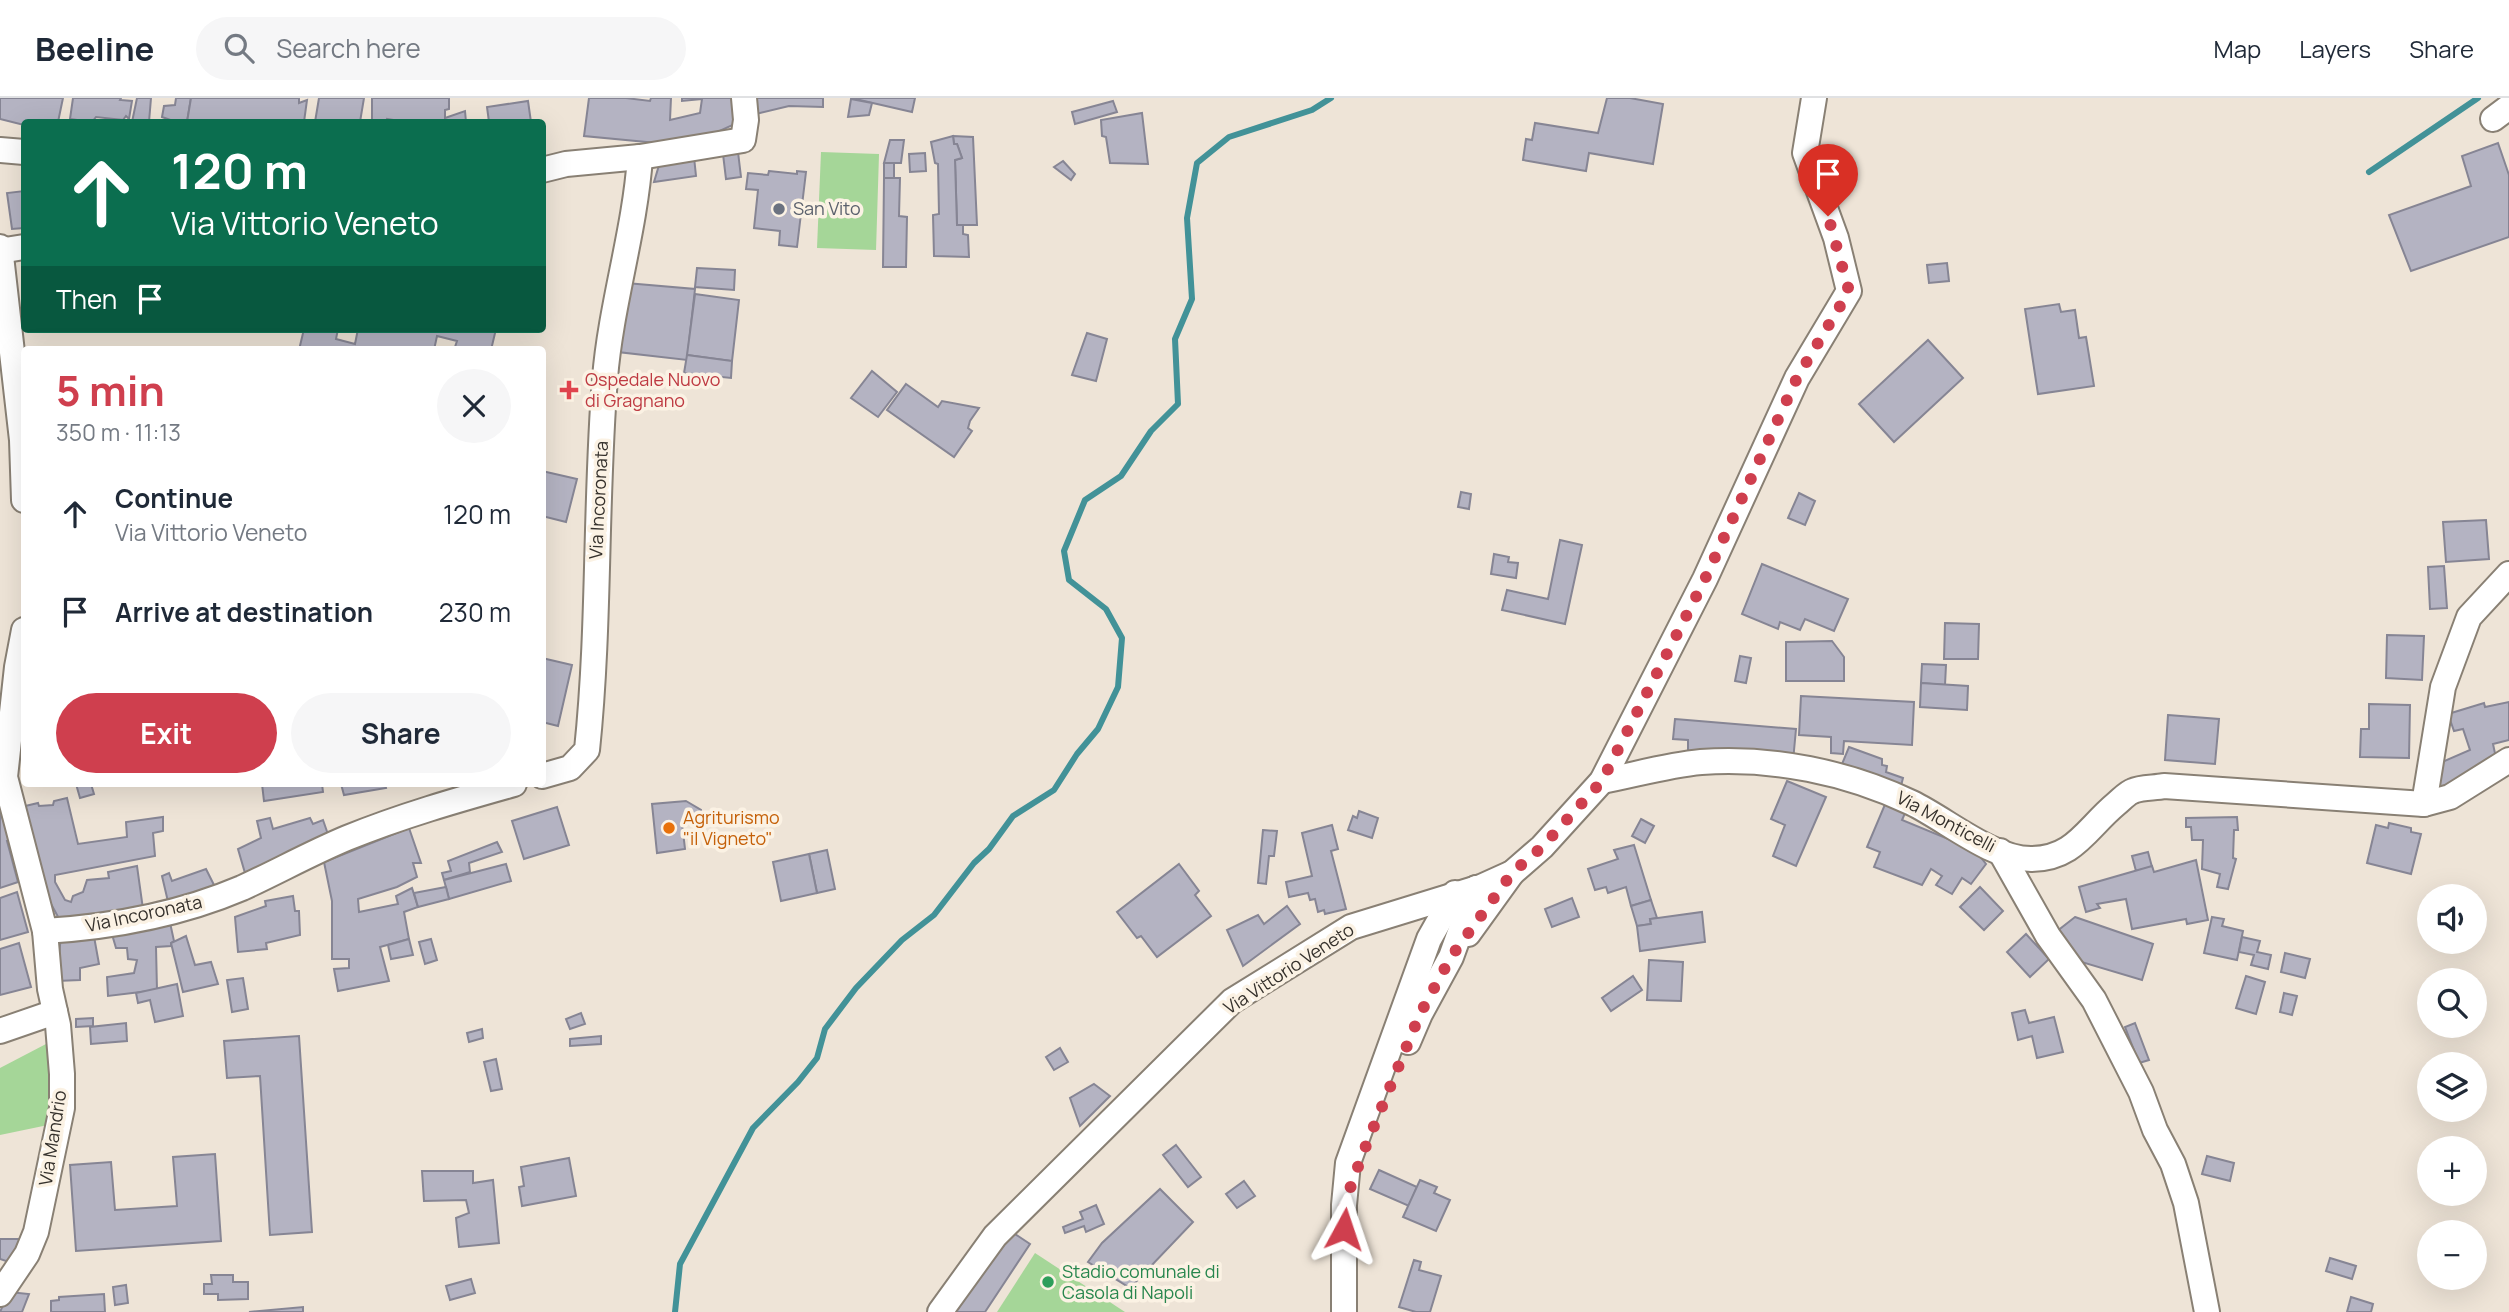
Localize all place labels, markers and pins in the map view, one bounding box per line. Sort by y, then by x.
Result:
pin [1798,144,1858,216]
place label: San Vito [793,196,861,220]
marker: San Vito [771,201,787,217]
place label: Ospedale Nuovo di Gragnano [585,367,720,412]
marker: Ospedale Nuovo di Gragnano [559,380,579,400]
place label: Agriturismo "il Vigneto" [683,805,780,850]
marker: Agriturismo "il Vigneto" [661,820,677,836]
place label: Stadio comunale di Casola di Napoli [1062,1259,1220,1304]
marker: Stadio comunale di Casola di Napoli [1040,1274,1056,1290]

